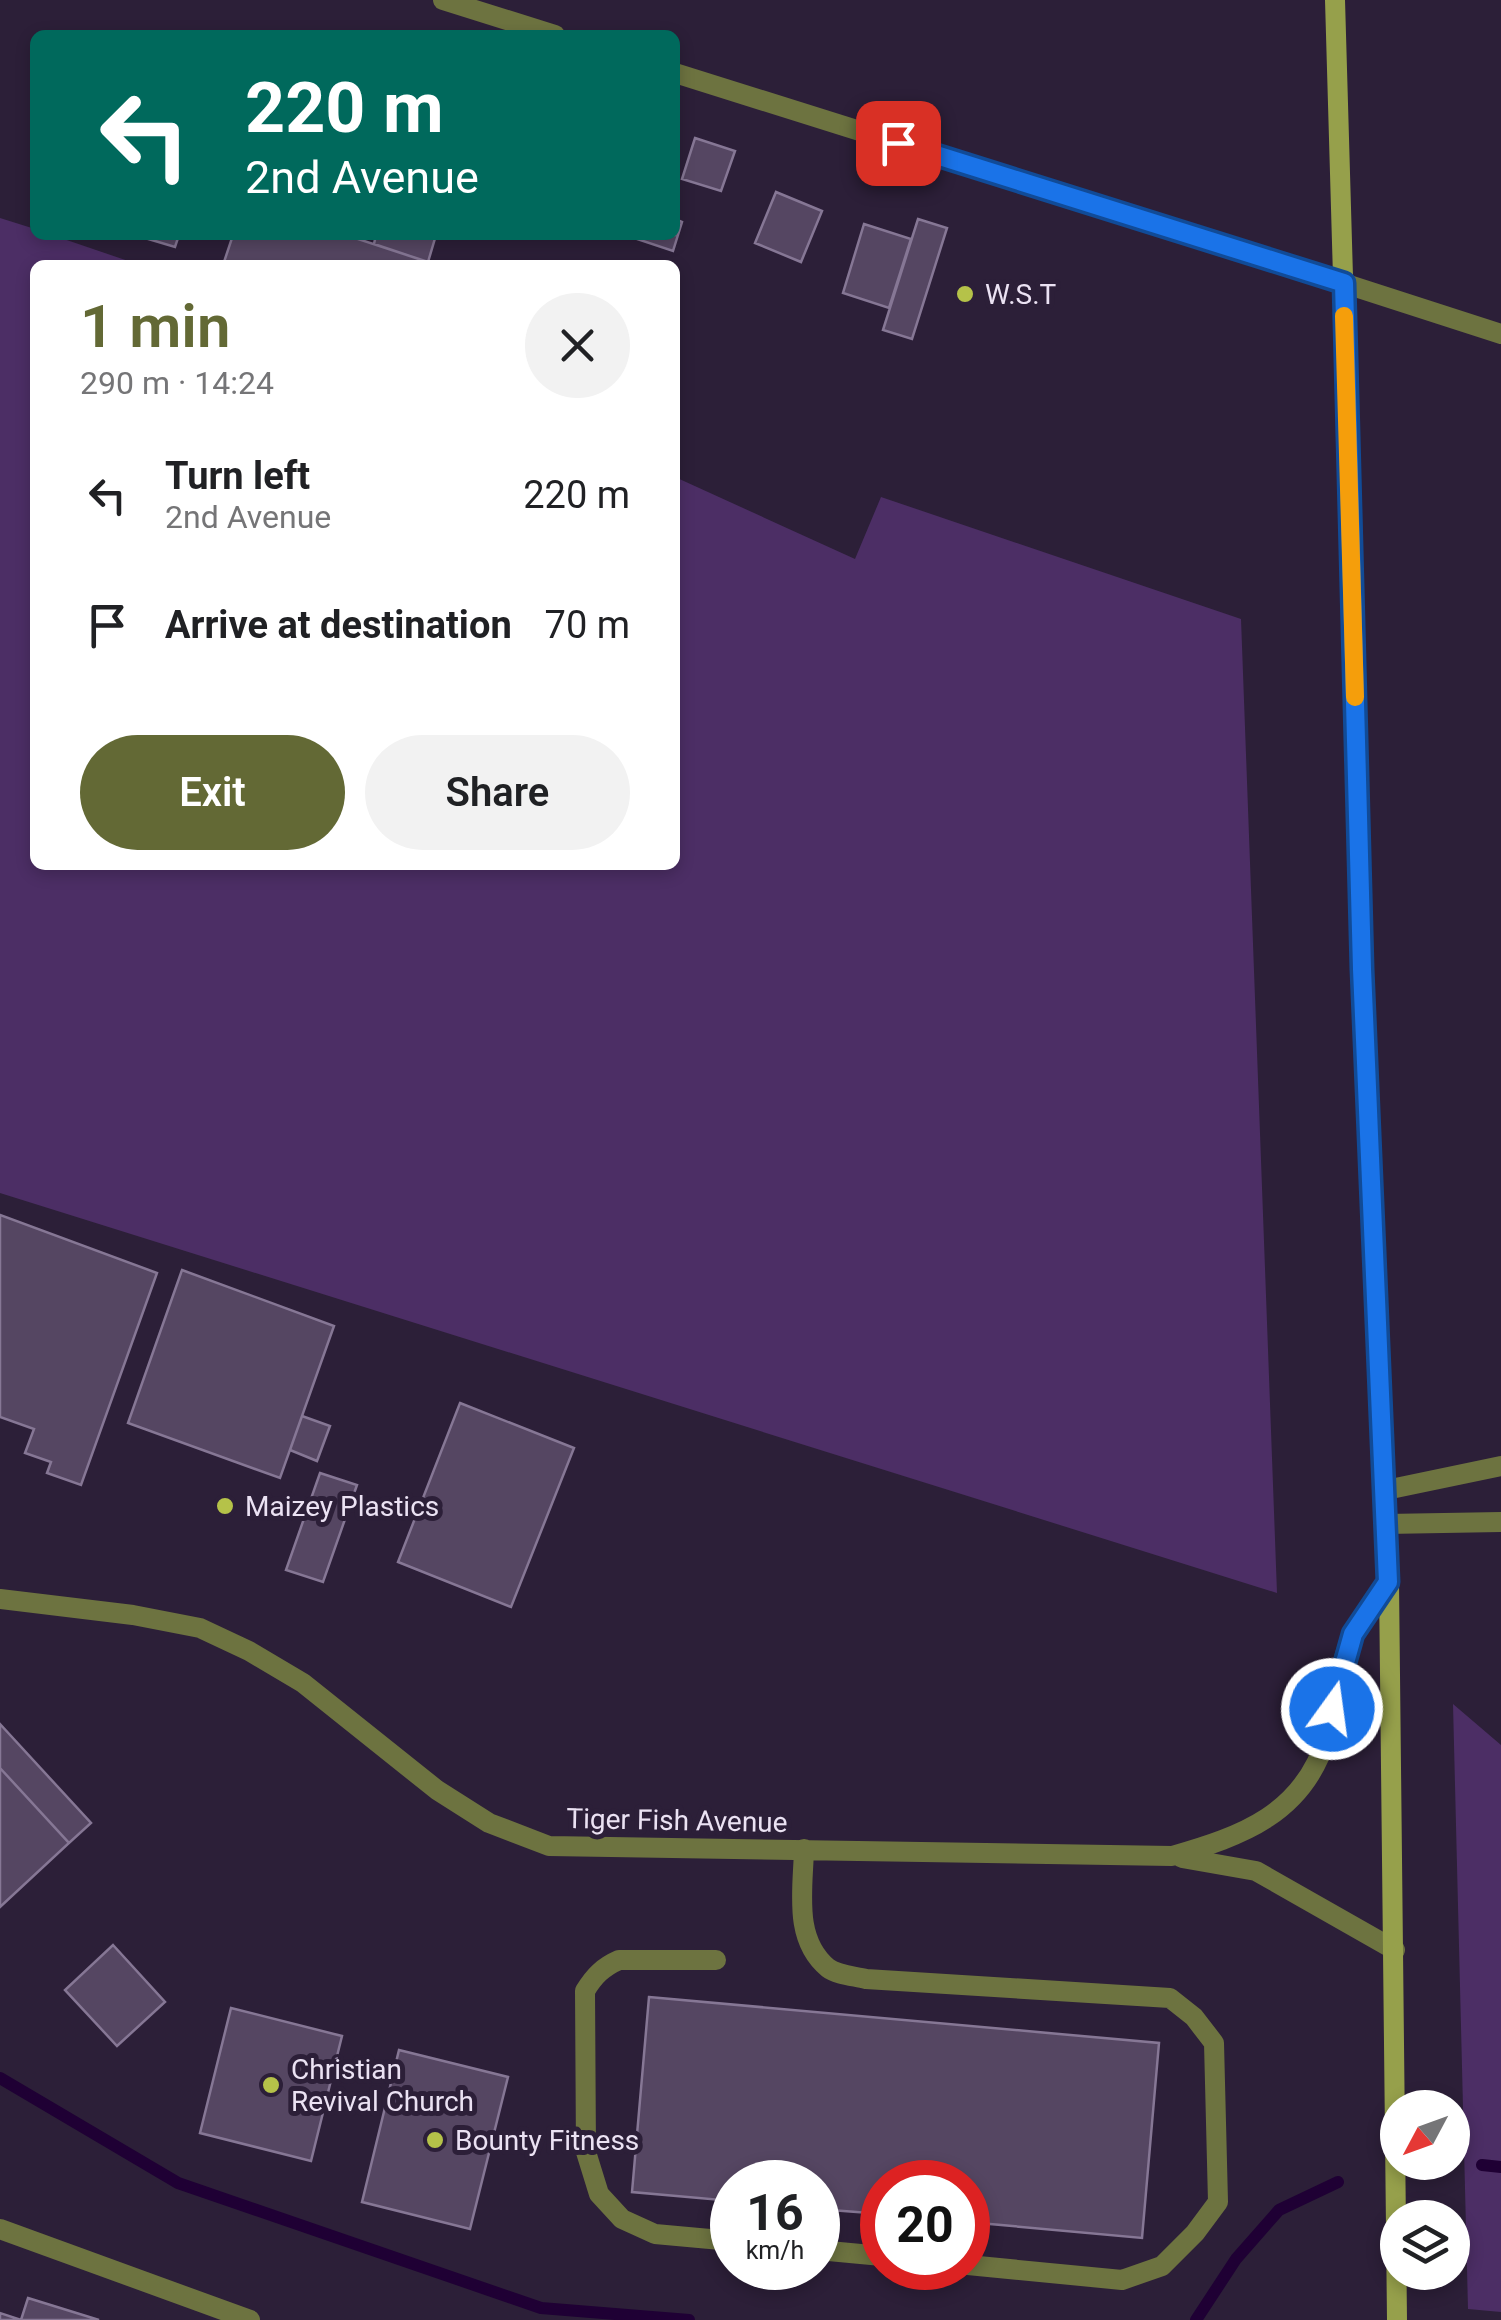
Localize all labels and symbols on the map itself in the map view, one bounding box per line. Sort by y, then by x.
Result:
pin [856,101,941,186]
place label: W.S.T [985,278,1057,311]
marker: W.S.T [954,283,976,305]
place label: Maizey Plastics [245,1490,439,1523]
marker: Maizey Plastics [214,1495,236,1517]
position arrow [1280,1657,1384,1761]
street label: Tiger Fish Avenue [566,1802,788,1839]
place label: Christian Revival Church [291,2053,474,2118]
marker: Christian Revival Church [260,2074,282,2096]
north arrow [1380,2090,1470,2180]
place label: Bounty Fitness [455,2124,639,2157]
marker: Bounty Fitness [424,2129,446,2151]
speed limit sign: 20 [860,2160,990,2290]

